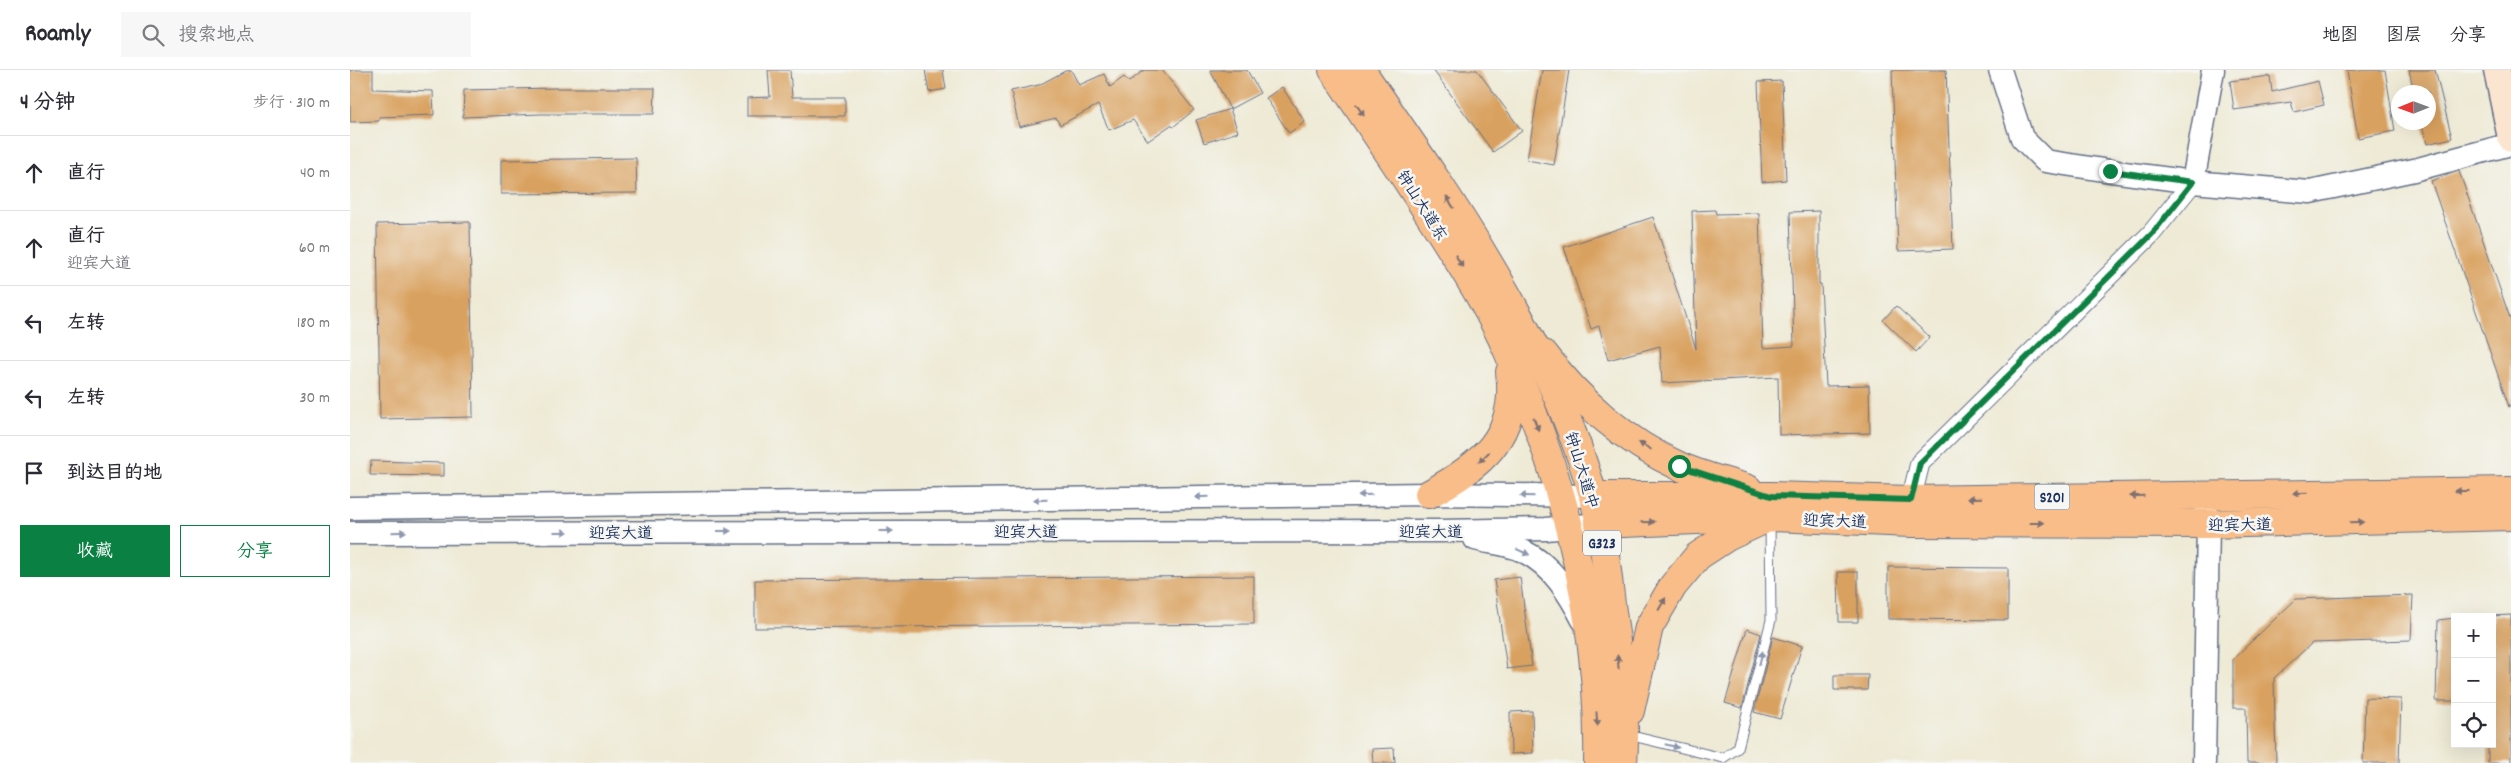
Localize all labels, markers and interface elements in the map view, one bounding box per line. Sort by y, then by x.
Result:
search box [121,12,471,57]
text: Roamly [25,18,91,52]
icon: search [139,21,167,49]
text: 搜索地点 [179,23,255,50]
text: 地图 [2322,24,2358,49]
text: 图层 [2386,24,2422,49]
text: 分享 [2450,24,2486,49]
north arrow [2391,85,2436,130]
text: 4 分钟 [20,89,76,119]
text: 步行 · 310 m [253,92,330,115]
one-way arrow [1355,103,1365,117]
icon: ahead [20,159,48,187]
route end [2099,160,2122,183]
text: 直行 [67,161,105,188]
text: 40 m [300,162,330,185]
street label: 钟山大道东 [1390,166,1452,246]
one-way arrow [1446,195,1455,209]
text: 直行 [67,224,105,251]
icon: ahead [20,234,48,262]
text: 60 m [299,237,330,260]
text: 迎宾大道 [67,253,131,276]
one-way arrow [1454,255,1463,268]
icon: left [20,309,48,337]
text: 左转 [67,311,105,338]
text: 180 m [297,312,330,335]
icon: left [20,384,48,412]
text: 左转 [67,386,105,413]
text: 30 m [300,387,330,410]
one-way arrow [1532,417,1540,432]
street label: 钟山大道中 [1558,429,1603,512]
one-way arrow [1637,442,1652,450]
one-way arrow [1478,450,1490,462]
route start [1668,455,1691,478]
icon: arrive [20,459,48,487]
text: 到达目的地 [67,461,162,488]
road number: S201 [2034,484,2070,510]
one-way arrow [2454,487,2470,495]
one-way arrow [2292,489,2308,497]
one-way arrow [1356,491,1372,499]
one-way arrow [1519,492,1535,500]
one-way arrow [2129,492,2145,500]
one-way arrow [1194,493,1210,501]
one-way arrow [1967,495,1983,503]
one-way arrow [1031,496,1047,504]
street label: 迎宾大道 [1803,510,1867,535]
street label: 迎宾大道 [2208,514,2272,539]
one-way arrow [1640,518,1656,526]
one-way arrow [2350,518,2366,526]
one-way arrow [2030,519,2046,527]
street label: 迎宾大道 [994,522,1058,545]
street label: 迎宾大道 [1399,522,1463,545]
street label: 迎宾大道 [589,523,653,546]
button: 收藏 [20,525,170,577]
button: 分享 [180,525,330,577]
one-way arrow [716,527,732,535]
one-way arrow [878,527,894,535]
one-way arrow [391,528,407,536]
one-way arrow [553,528,569,536]
road number: G323 [1583,530,1621,556]
one-way arrow [1516,549,1530,557]
one-way arrow [1658,597,1667,611]
map controls [2451,613,2496,748]
button: + [2451,613,2496,658]
one-way arrow [1757,651,1765,666]
one-way arrow [1614,654,1622,670]
button: − [2451,658,2496,703]
button: locate [2451,703,2496,748]
one-way arrow [1593,711,1601,727]
one-way arrow [1665,742,1680,750]

